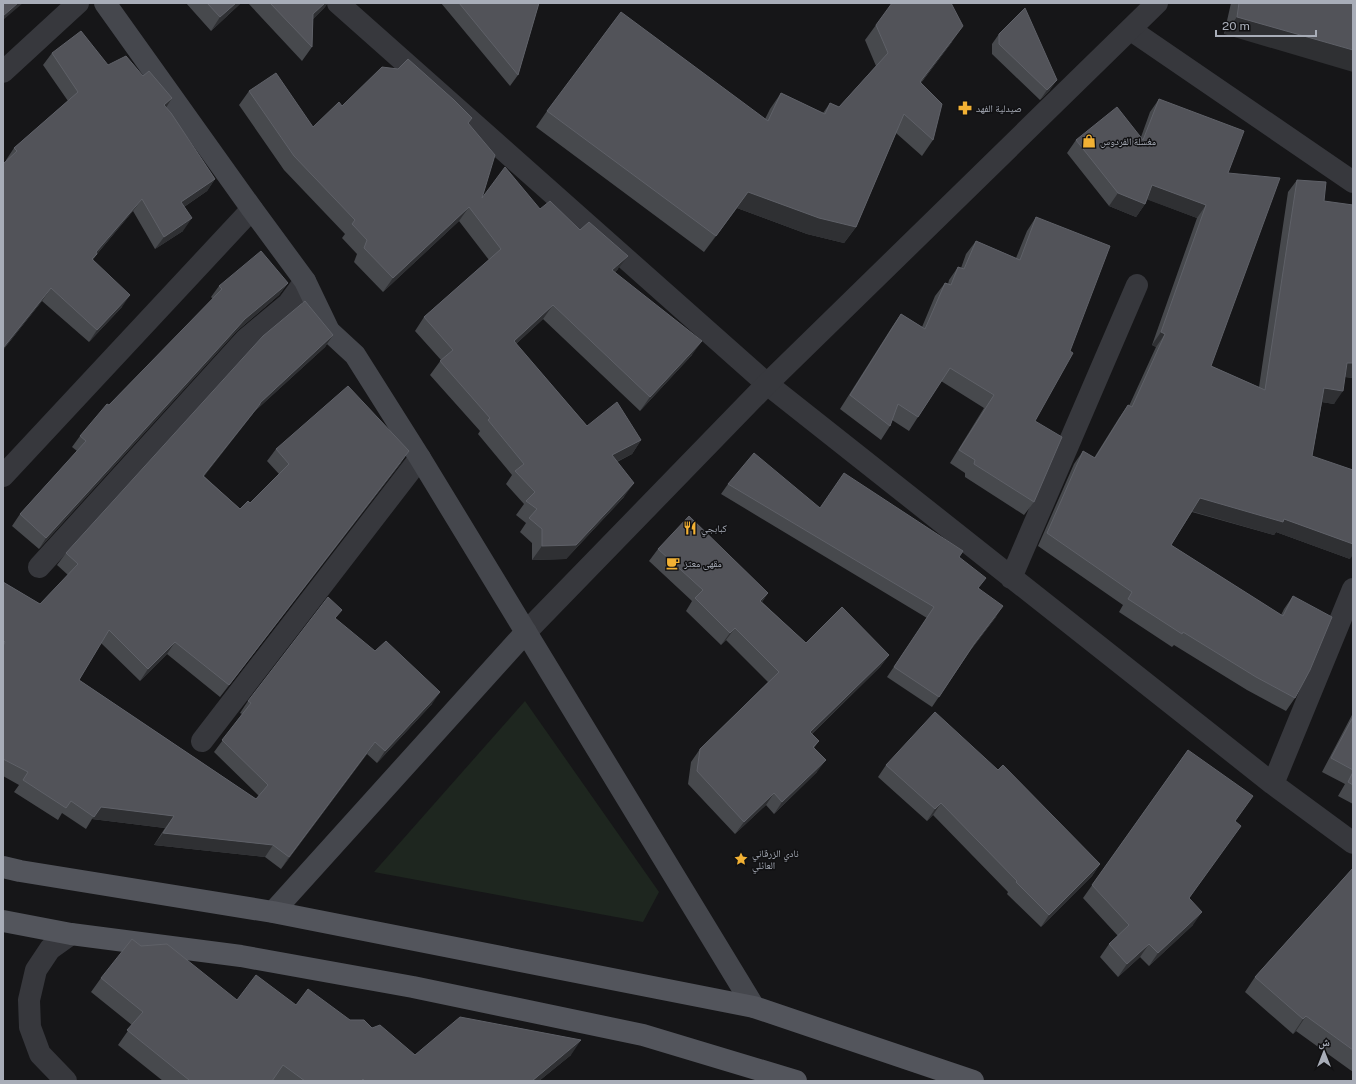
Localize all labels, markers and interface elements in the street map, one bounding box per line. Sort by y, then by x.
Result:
scale bar [1216,12,1316,38]
text: 20 m [1222,19,1250,33]
pharmacy icon: صيدلية الفهد [957,100,973,116]
place label: صيدلية الفهد [976,102,1022,114]
shop icon: مغسلة الفردوس [1081,133,1097,149]
place label: مغسلة الفردوس [1100,135,1157,148]
restaurant icon: كبابجي [682,520,698,536]
place label: كبابجي [701,522,727,537]
cafe icon: مقهى معتز [665,555,681,571]
place label: مقهى معتز [683,557,722,570]
place label: نادي الزرقاني العائلي [752,847,799,874]
place icon: نادي الزرقاني العائلي [733,851,749,867]
north arrow [1304,1032,1344,1072]
text: ش [1318,1036,1330,1050]

